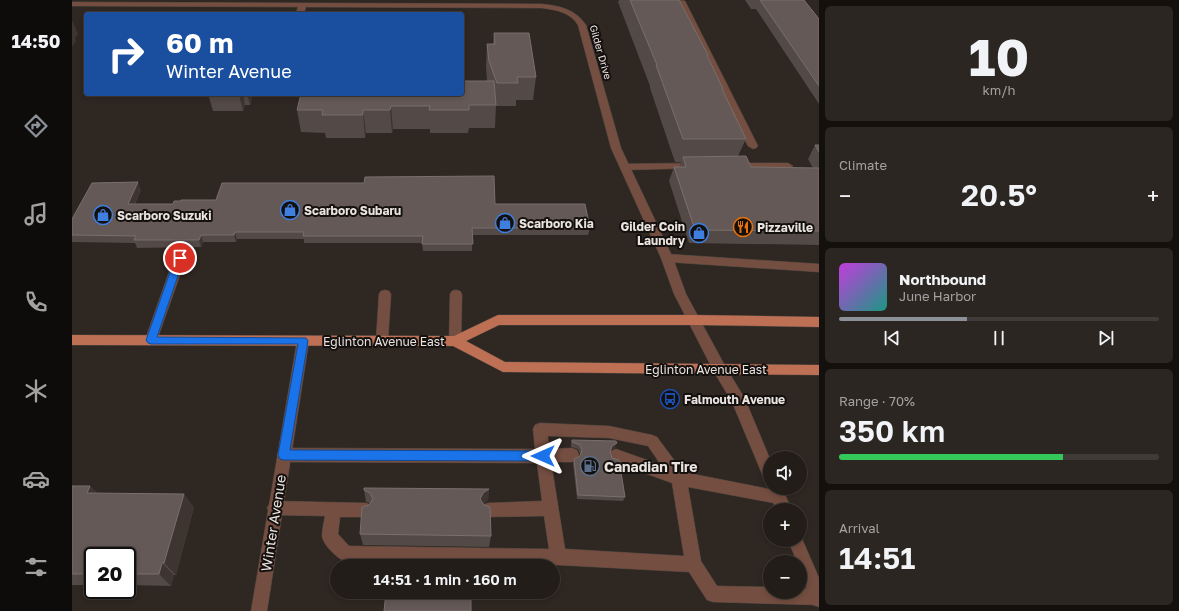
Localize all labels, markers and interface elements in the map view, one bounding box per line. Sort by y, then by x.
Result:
street label: Gilder Drive [588,23,615,81]
text: 10 [969,25,1029,87]
text: 60 m [166,26,233,59]
icon: right [100,28,152,80]
text: 14:50 [12,30,60,52]
text: Winter Avenue [166,60,292,82]
text: km/h [982,82,1016,98]
icon: directions [22,112,50,140]
text: Climate [839,157,887,173]
text: 20.5° [961,177,1037,213]
text: − [839,182,851,209]
text: + [1147,182,1159,209]
shop icon: Scarboro Subaru [279,199,301,221]
icon: music [22,200,50,228]
place label: Scarboro Subaru [304,203,401,218]
shop icon: Scarboro Suzuki [92,204,114,226]
place label: Scarboro Suzuki [117,208,212,223]
shop icon: Scarboro Kia [494,212,516,234]
place label: Scarboro Kia [519,216,594,231]
restaurant icon: Pizzaville [732,216,754,238]
place label: Gilder Coin Laundry [621,219,686,248]
place label: Pizzaville [757,220,813,235]
shop icon: Gilder Coin Laundry [688,222,710,244]
pin [163,241,197,275]
icon: arrive [169,247,191,269]
text: Northbound [899,270,986,288]
icon: phone [22,288,50,316]
text: June Harbor [899,288,976,304]
icon: previous [881,327,903,349]
icon: pause [988,327,1010,349]
icon: next [1095,327,1117,349]
street label: Eglinton Avenue East [323,334,445,349]
street label: Eglinton Avenue East [645,362,767,377]
icon: climate [22,377,50,405]
bus stop icon: Falmouth Avenue [659,388,681,410]
place label: Falmouth Avenue [684,392,785,407]
text: Range · 70% [839,393,915,409]
text: 350 km [839,413,945,449]
position arrow [522,435,564,477]
map controls [763,451,807,599]
button: sound [763,451,807,495]
fuel station icon: Canadian Tire [579,455,601,477]
place label: Canadian Tire [604,458,698,475]
icon: car [22,465,50,493]
street label: Winter Avenue [257,473,289,573]
button: + [763,503,807,547]
text: Arrival [839,520,880,536]
text: 14:51 [839,540,915,576]
speed limit sign: 20 [84,547,136,599]
icon: filters [22,553,50,581]
button: − [763,555,807,599]
text: 14:51 · 1 min · 160 m [373,570,517,588]

